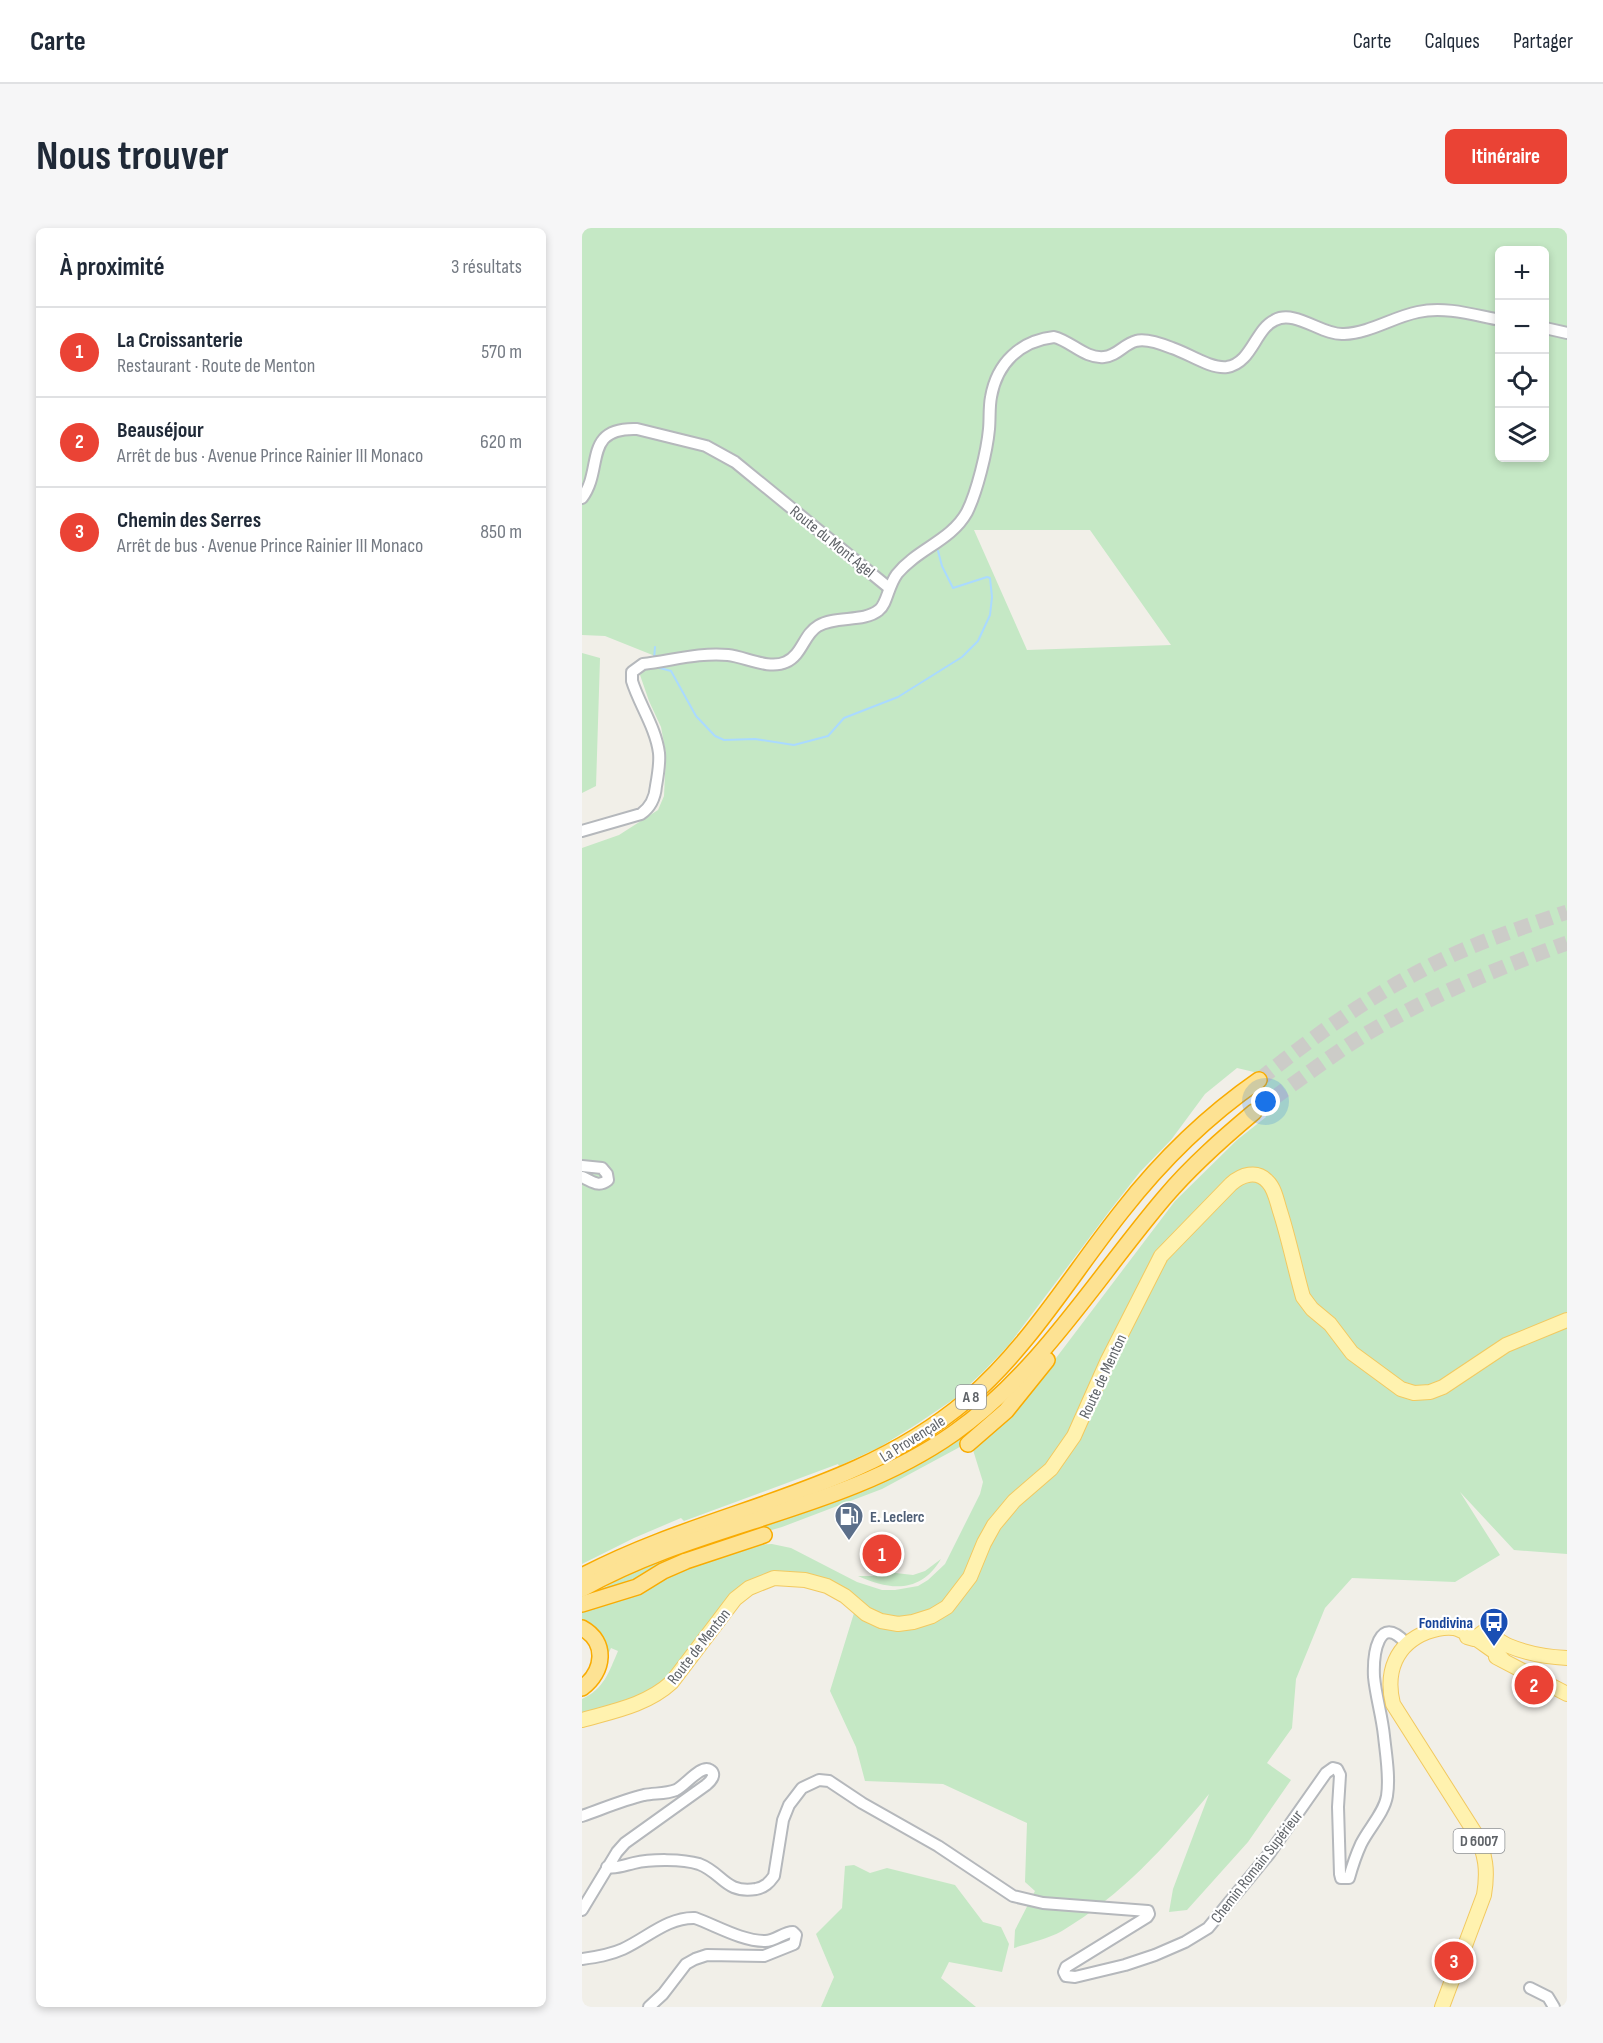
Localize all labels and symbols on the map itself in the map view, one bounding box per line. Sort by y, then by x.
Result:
street label: Route du Mont Agel [786,502,878,582]
your location [1251,1087,1280,1116]
street label: Route de Menton [1076,1331,1131,1422]
road number: A 8 [956,1385,986,1409]
street label: La Provençale [877,1412,949,1467]
fuel station icon: E. Leclerc [833,1500,865,1542]
place label: E. Leclerc [870,1508,925,1527]
pin: 1 [862,1532,902,1576]
street label: Route de Menton [664,1605,735,1689]
bus stop icon: Fondivina [1478,1606,1510,1648]
place label: Fondivina [1419,1614,1473,1633]
pin: 2 [1514,1662,1554,1708]
street label: Chemin Romain Supérieur [1207,1806,1307,1927]
road number: D 6007 [1454,1829,1504,1853]
pin: 3 [1434,1938,1474,1984]

